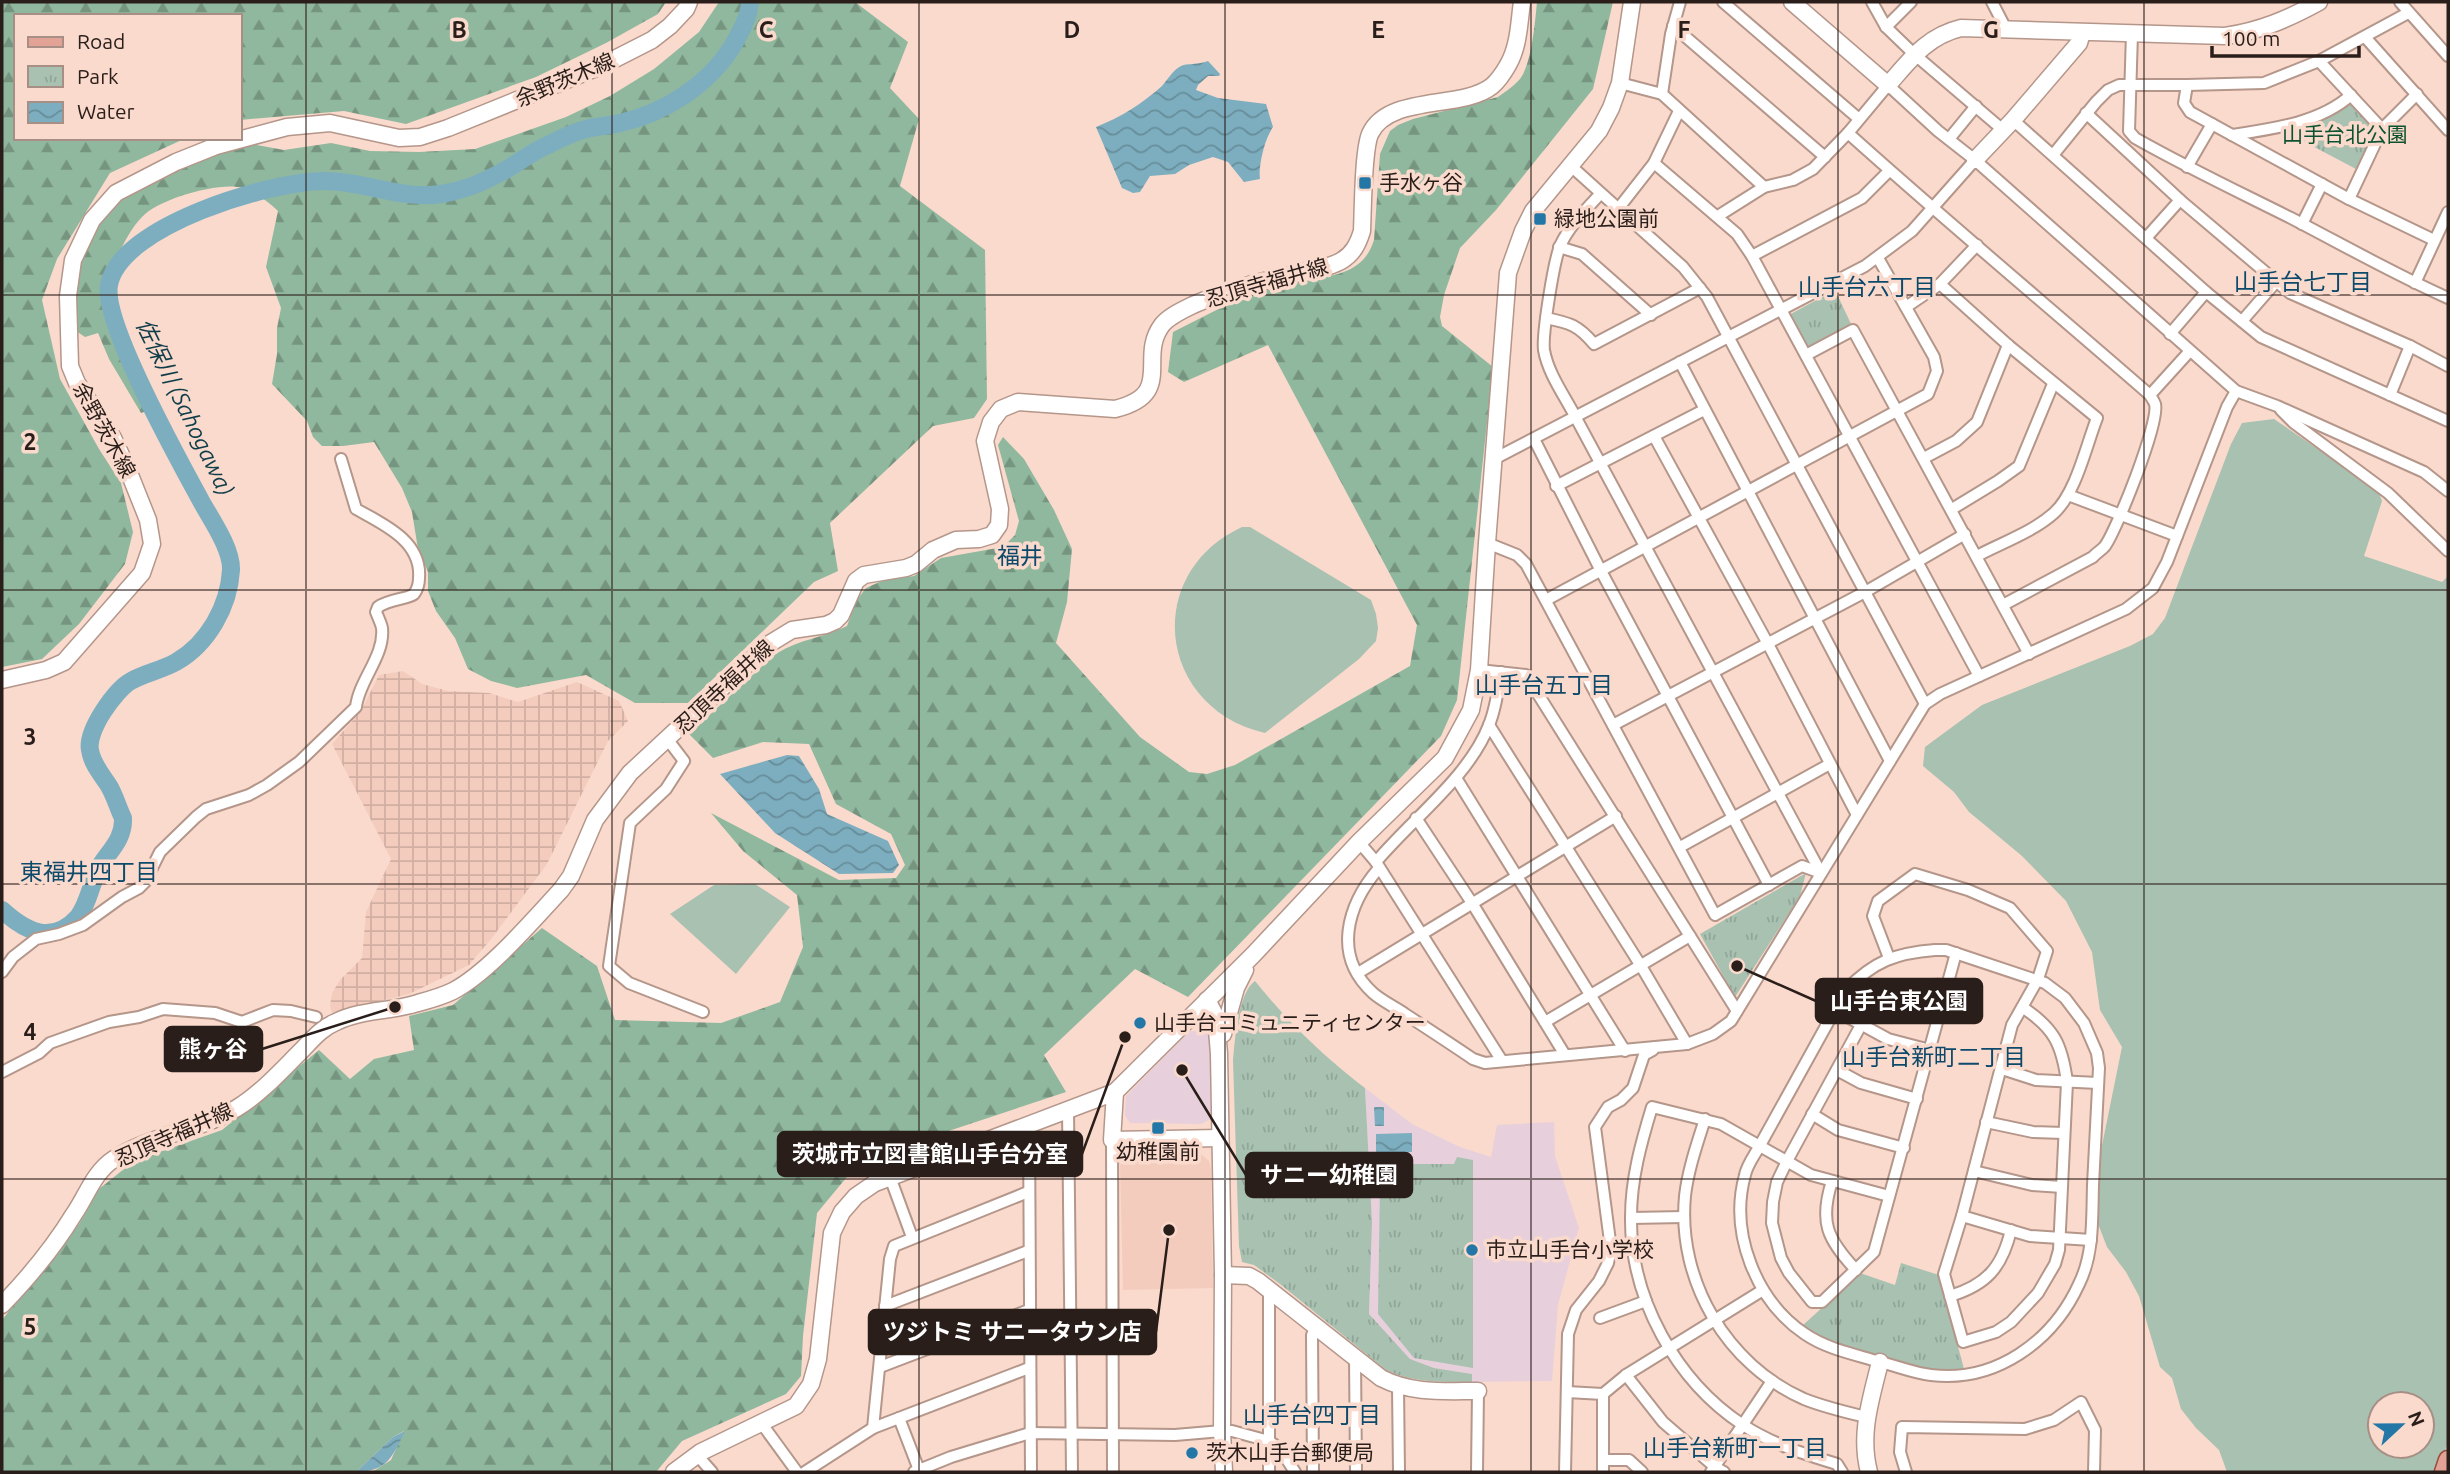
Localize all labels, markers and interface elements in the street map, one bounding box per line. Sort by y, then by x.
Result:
legend [14,14,242,140]
scale bar [2212,14,2359,58]
text: B [451,17,467,42]
text: C [759,17,774,42]
text: D [1064,17,1080,42]
text: E [1371,17,1385,42]
text: F [1678,17,1691,42]
text: G [1983,17,1999,42]
text: 100 m [2222,26,2280,50]
text: Road [77,29,125,53]
street label: 余野茨木線 [512,48,618,111]
text: Park [77,64,119,88]
text: Water [77,99,135,123]
park label: 山手台北公園 [2282,122,2408,146]
place label: 手水ヶ谷 [1379,170,1463,194]
marker: 手水ヶ谷 [1357,175,1373,191]
place label: 緑地公園前 [1554,206,1659,230]
marker: 緑地公園前 [1532,211,1548,227]
street label: 忍頂寺福井線 [1203,253,1331,311]
district label: 山手台七丁目 [2234,269,2372,294]
district label: 山手台六丁目 [1798,274,1936,299]
water label: 佐保川 (Sahogawa) [131,314,239,500]
street label: 余野茨木線 [69,378,141,481]
text: 2 [24,429,36,454]
district label: 福井 [997,543,1043,568]
street label: 忍頂寺福井線 [669,635,778,738]
district label: 山手台五丁目 [1475,672,1613,697]
text: 3 [24,724,36,749]
district label: 東福井四丁目 [20,859,158,884]
callout: 山手台東公園 [1816,979,1982,1023]
text: 山手台東公園 [1830,988,1968,1013]
place label: 山手台コミュニティセンター [1154,1010,1426,1034]
marker: 山手台コミュニティセンター [1132,1015,1148,1031]
text: 4 [24,1019,37,1044]
callout: 熊ヶ谷 [165,1027,262,1071]
text: 熊ヶ谷 [179,1036,248,1061]
district label: 山手台新町二丁目 [1842,1044,2026,1069]
street label: 忍頂寺福井線 [111,1097,236,1171]
marker: 幼稚園前 [1150,1120,1166,1136]
callout: 茨城市立図書館山手台分室 [778,1132,1082,1176]
place label: 幼稚園前 [1116,1139,1200,1163]
text: 茨城市立図書館山手台分室 [792,1141,1068,1166]
callout: サニー幼稚園 [1246,1153,1412,1197]
text: サニー幼稚園 [1260,1162,1398,1187]
place label: 市立山手台小学校 [1486,1237,1654,1261]
marker: 市立山手台小学校 [1464,1242,1480,1258]
callout: ツジトミ サニータウン店 [869,1310,1156,1354]
text: 5 [24,1314,36,1339]
text: ツジトミ サニータウン店 [883,1319,1141,1344]
north arrow [2366,1390,2436,1460]
district label: 山手台四丁目 [1243,1402,1381,1427]
text: N [2404,1408,2430,1429]
district label: 山手台新町一丁目 [1643,1435,1827,1460]
place label: 茨木山手台郵便局 [1206,1440,1374,1464]
marker: 茨木山手台郵便局 [1184,1445,1200,1461]

